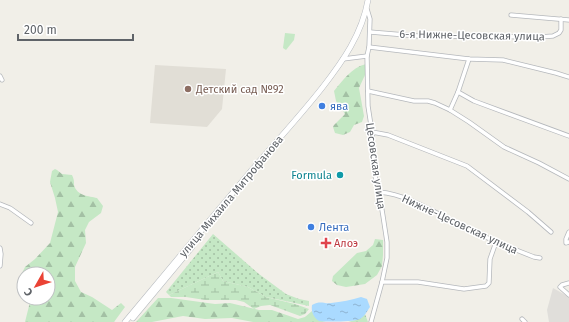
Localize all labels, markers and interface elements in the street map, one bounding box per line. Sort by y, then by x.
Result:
scale bar [18,16,133,42]
text: 200 m [24,23,57,37]
street label: 6-я Нижне-Цесовская улица [399,28,545,43]
place label: Детский сад №92 [195,83,284,96]
marker: Детский сад №92 [183,84,193,94]
place label: ява [330,100,348,113]
marker: ява [317,101,327,111]
street label: Цесовская улица [363,122,388,210]
street label: улица Михаила Митрофанова [177,133,286,260]
place label: Formula [291,169,332,182]
marker: Formula [335,170,345,180]
street label: Нижне-Цесовская улица [400,192,520,257]
place label: Лента [319,221,349,234]
marker: Лента [306,222,316,232]
place label: Алоэ [334,237,358,250]
marker: Алоэ [321,238,331,248]
north arrow [16,266,56,306]
text: С [21,285,36,299]

